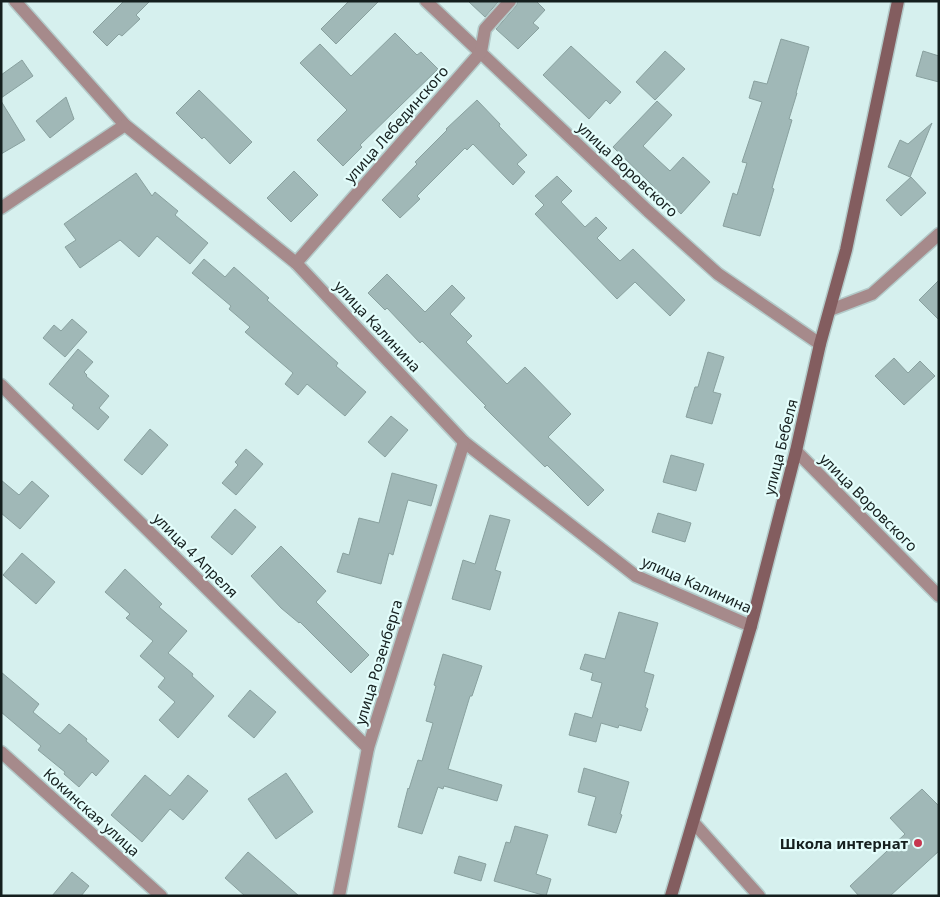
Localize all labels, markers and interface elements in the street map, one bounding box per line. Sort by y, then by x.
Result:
street label: улица Лебединского [340,61,453,187]
street label: улица Воровского [573,117,683,221]
street label: улица Калинина [330,276,426,376]
street label: улица Бебеля [758,397,802,497]
street label: улица Воровского [816,449,922,555]
street label: улица 4 Апреля [149,508,243,602]
street label: улица Калинина [639,551,755,617]
street label: улица Розенберга [349,597,407,727]
street label: Кокинская улица [40,763,144,861]
place label: Школа интернат [780,833,908,853]
marker: Школа интернат [912,837,924,849]

